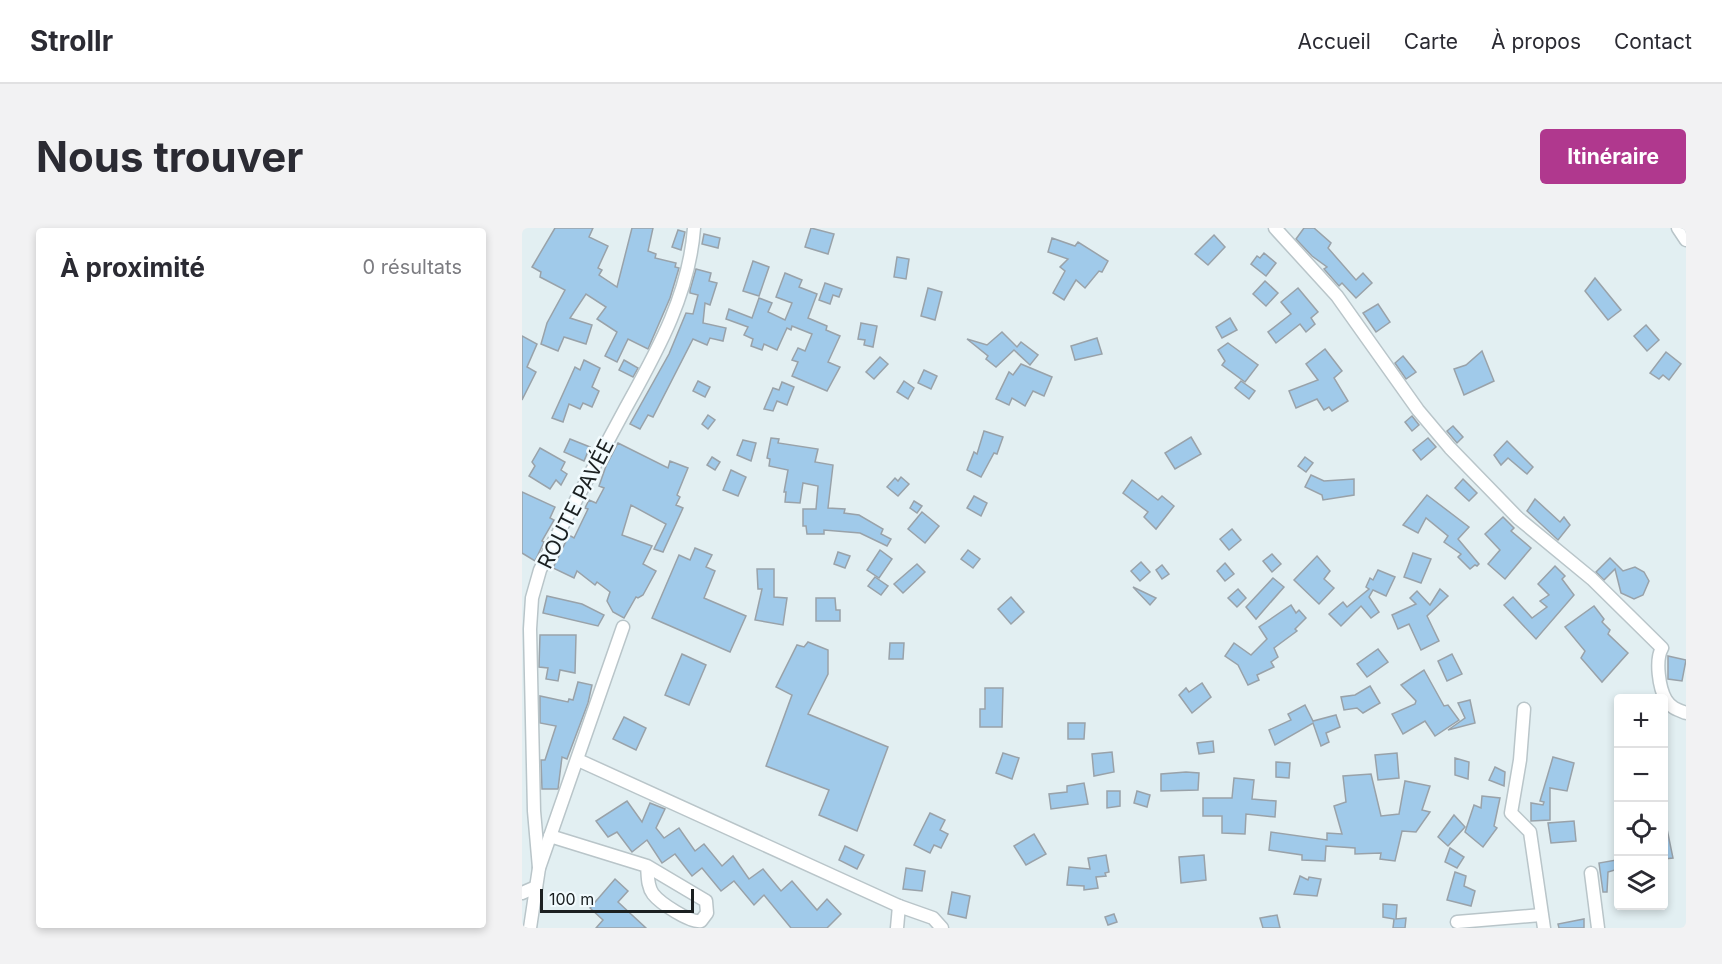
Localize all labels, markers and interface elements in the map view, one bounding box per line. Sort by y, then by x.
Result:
text: Strollr [30,24,113,58]
text: Accueil [1297,29,1371,54]
text: Carte [1404,29,1458,54]
text: À propos [1491,29,1581,54]
text: Contact [1614,29,1692,54]
button: Itinéraire [1540,129,1686,184]
text: Nous trouver [36,131,303,182]
text: À proximité [60,252,205,283]
text: 0 résultats [363,255,462,279]
street label: ROUTE PAVÉE [531,434,619,573]
map controls [1614,694,1668,910]
button: + [1614,694,1668,748]
button: − [1614,748,1668,802]
button: locate [1614,802,1668,856]
button: layers [1614,856,1668,910]
scale bar [540,886,694,914]
text: 100 m [549,889,594,909]

